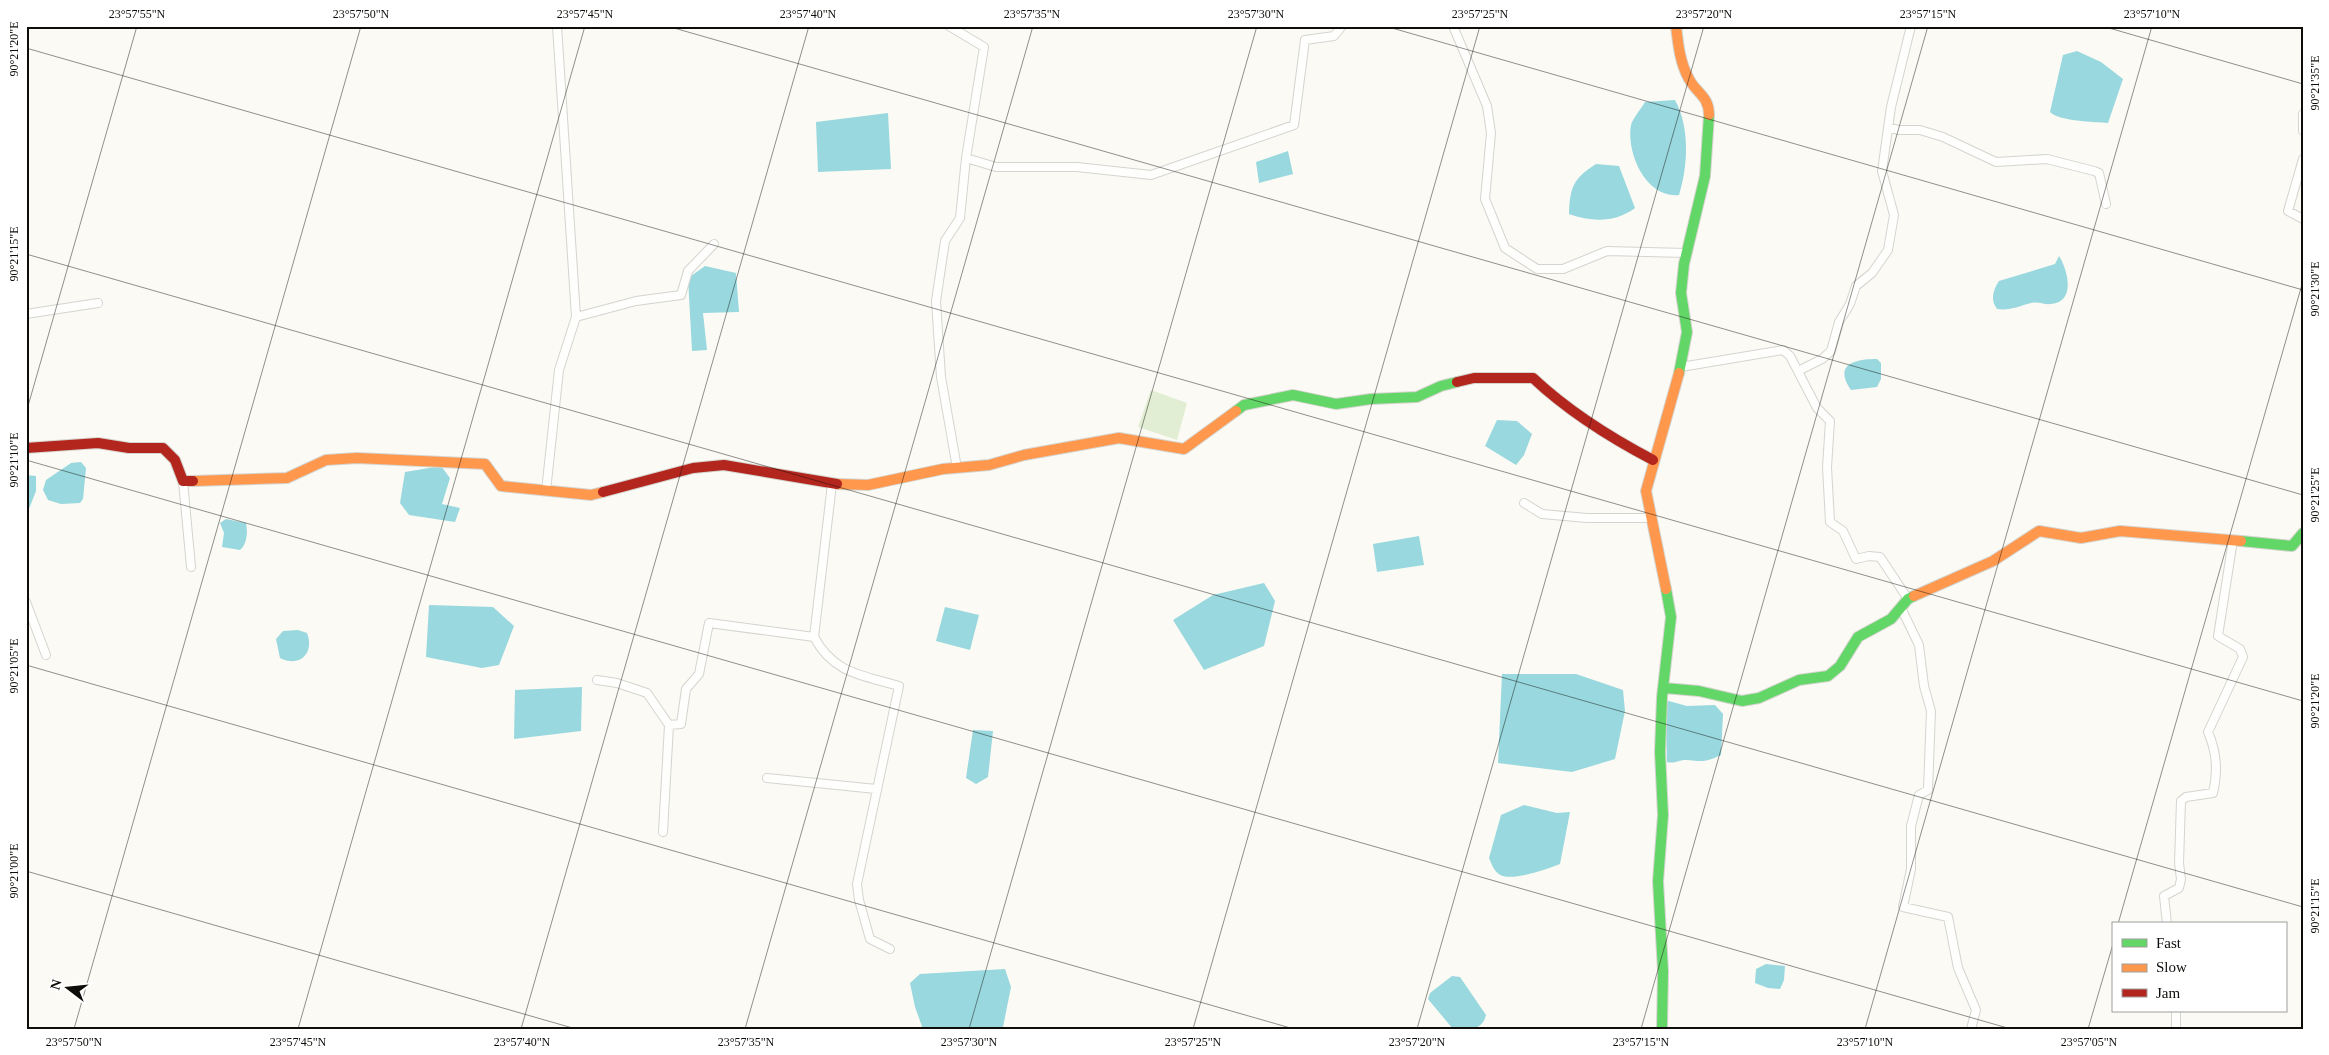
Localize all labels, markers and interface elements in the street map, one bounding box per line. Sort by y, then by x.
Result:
text: 23°57'55"N [109,7,166,21]
text: 23°57'50"N [333,7,390,21]
text: 23°57'45"N [557,7,614,21]
text: 23°57'40"N [780,7,837,21]
text: 23°57'35"N [1004,7,1061,21]
text: 23°57'30"N [1228,7,1285,21]
text: 23°57'25"N [1452,7,1509,21]
text: 23°57'20"N [1676,7,1733,21]
text: 23°57'15"N [1900,7,1957,21]
text: 23°57'10"N [2124,7,2181,21]
text: 90°21'20"E [7,21,21,77]
text: 90°21'35"E [2308,55,2322,111]
text: 90°21'15"E [7,226,21,282]
text: 90°21'30"E [2308,261,2322,317]
text: 90°21'10"E [7,432,21,488]
text: 90°21'25"E [2308,467,2322,523]
text: 90°21'05"E [7,638,21,694]
text: 90°21'20"E [2308,673,2322,729]
text: 90°21'00"E [7,843,21,899]
text: 90°21'15"E [2308,878,2322,934]
legend [2112,922,2286,1012]
text: Fast [2156,935,2182,951]
text: Slow [2156,959,2187,975]
north arrow [42,962,92,1012]
text: N [47,978,65,991]
text: Jam [2156,985,2180,1001]
text: 23°57'50"N [46,1035,103,1049]
text: 23°57'45"N [270,1035,327,1049]
text: 23°57'40"N [494,1035,551,1049]
text: 23°57'35"N [718,1035,775,1049]
text: 23°57'30"N [941,1035,998,1049]
text: 23°57'25"N [1165,1035,1222,1049]
text: 23°57'20"N [1389,1035,1446,1049]
text: 23°57'15"N [1613,1035,1670,1049]
text: 23°57'10"N [1837,1035,1894,1049]
text: 23°57'05"N [2061,1035,2118,1049]

